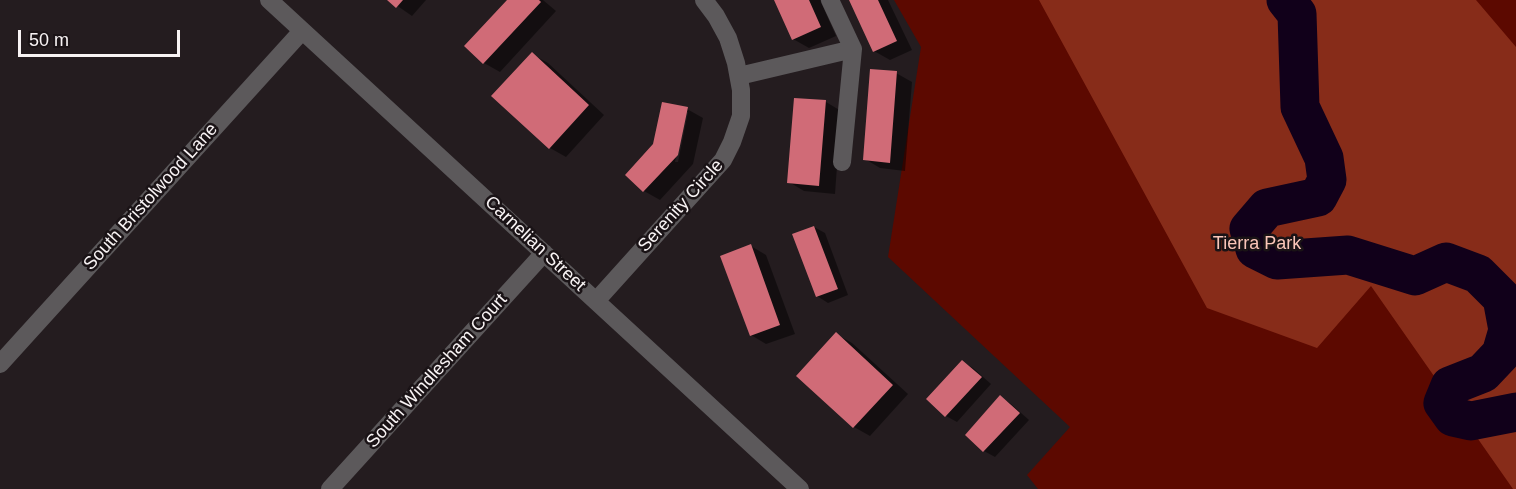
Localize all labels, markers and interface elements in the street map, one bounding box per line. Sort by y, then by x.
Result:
scale bar [21,18,183,56]
text: 50 m [29,30,69,50]
street label: South Bristolwood Lane [79,119,223,275]
street label: Serenity Circle [634,155,728,257]
street label: Carnelian Street [480,192,590,296]
park label: Tierra Park [1213,233,1301,255]
street label: South Windlesham Court [362,289,512,453]

